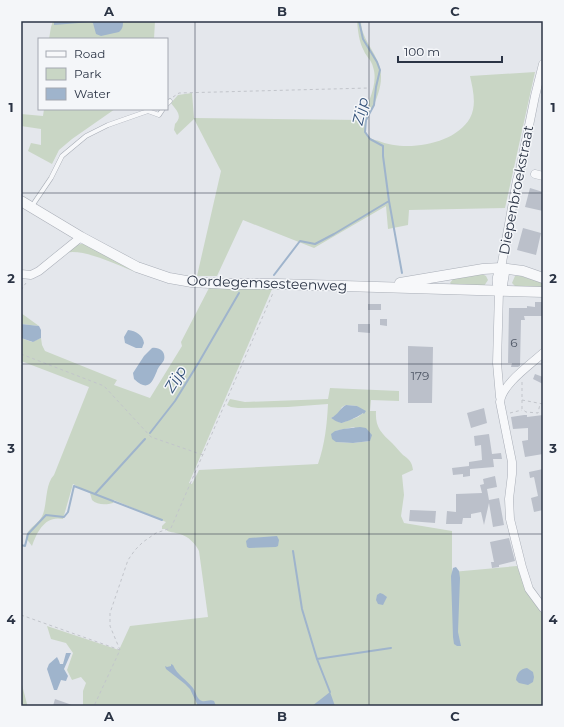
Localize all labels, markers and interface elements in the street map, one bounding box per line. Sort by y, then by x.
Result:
text: A [103,3,115,19]
text: B [277,3,287,19]
text: C [450,3,460,19]
legend [38,38,168,110]
scale bar [398,38,502,64]
text: 100 m [404,44,440,59]
text: Road [74,46,105,61]
text: Park [74,66,102,81]
text: Water [74,86,111,101]
water label: Zijp [347,95,372,128]
text: 1 [8,99,14,115]
text: 1 [550,99,556,115]
street label: Diepenbroekstraat [495,124,537,256]
text: 2 [7,270,15,286]
text: 2 [549,270,557,286]
street label: Oordegemsesteenweg [186,271,348,295]
house number: 6 [510,335,518,350]
water label: Zijp [159,362,190,397]
house number: 179 [411,368,429,383]
text: 3 [6,440,15,456]
text: 3 [548,440,557,456]
text: 4 [7,611,16,627]
text: 4 [549,611,558,627]
text: A [103,708,115,724]
text: B [277,708,287,724]
text: C [450,708,460,724]

